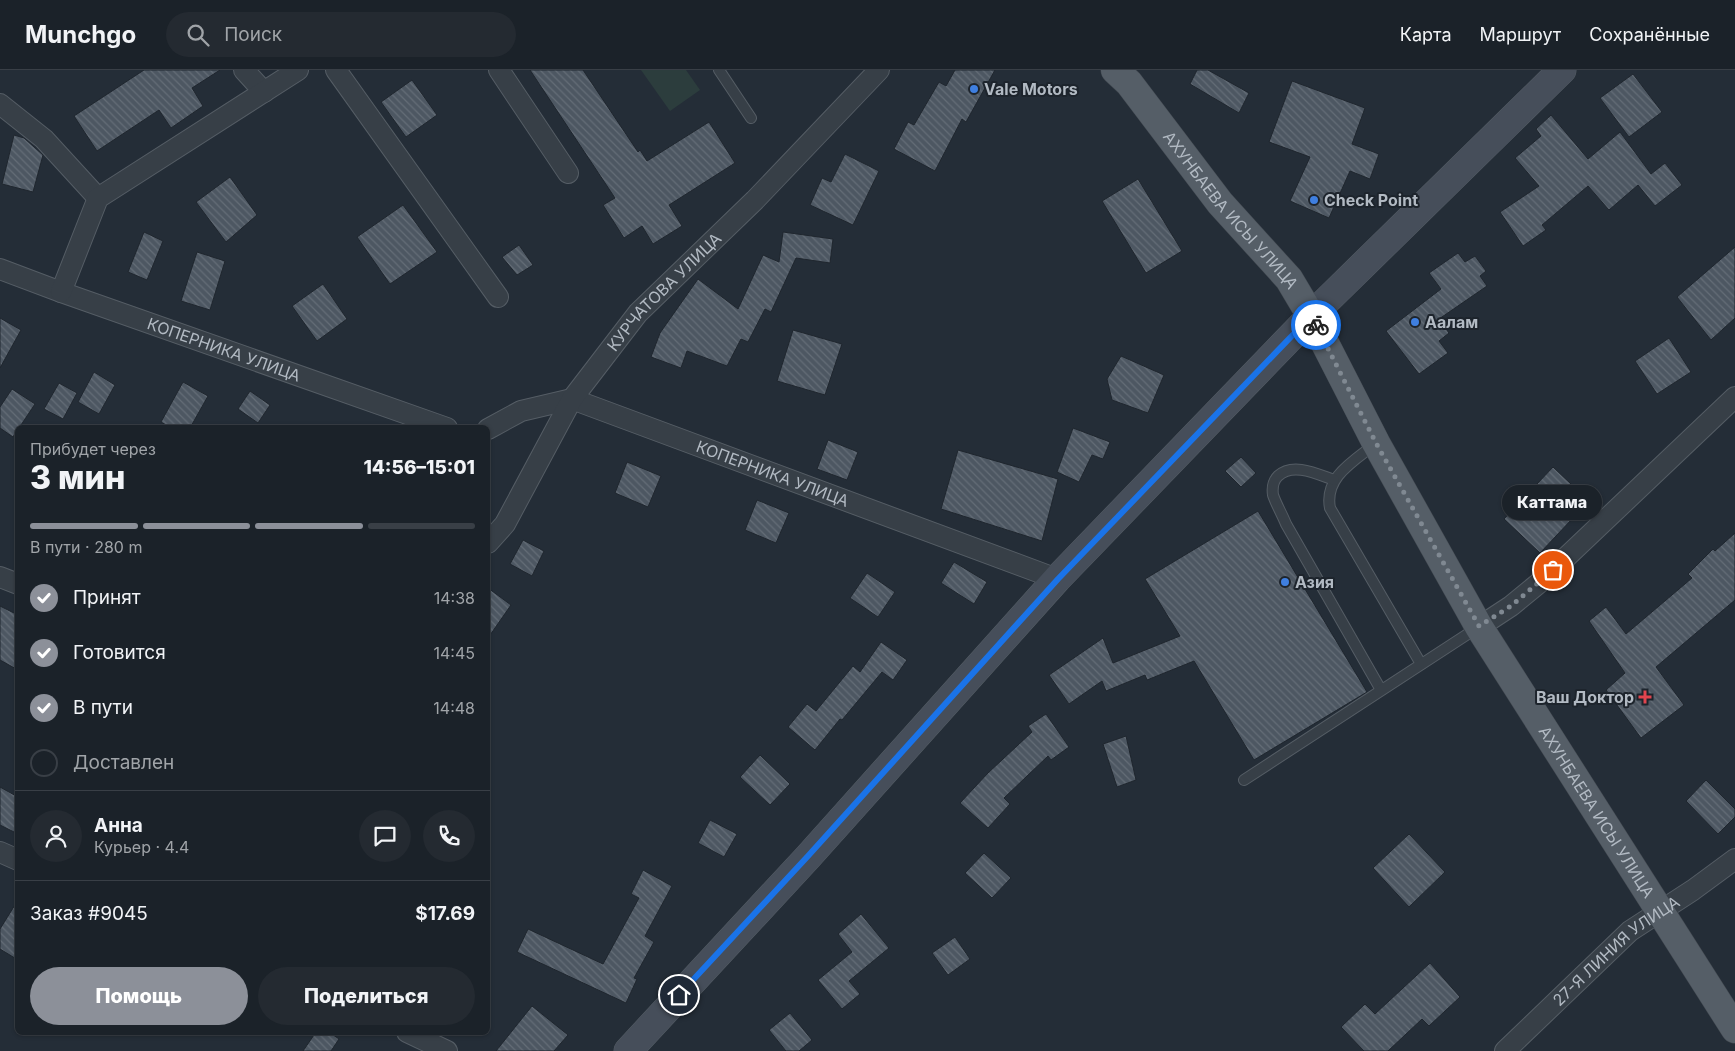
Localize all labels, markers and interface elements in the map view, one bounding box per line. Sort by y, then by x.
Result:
search box [166,12,516,57]
text: Munchgo [25,20,136,49]
icon: search [184,21,212,49]
text: Поиск [224,23,282,46]
text: Карта [1400,24,1452,45]
text: Маршрут [1480,24,1561,45]
text: Сохранённые [1589,24,1710,45]
place label: Vale Motors [984,79,1078,99]
marker: Vale Motors [968,83,980,95]
street label: АХУНБАЕВА ИСЫ УЛИЦА [1159,127,1303,292]
place label: Check Point [1324,190,1418,210]
marker: Check Point [1308,194,1320,206]
street label: КУРЧАТОВА УЛИЦА [603,228,725,355]
courier [1291,300,1341,350]
icon: bike [1302,311,1330,339]
place label: Аалам [1425,312,1478,332]
street label: КОПЕРНИКА УЛИЦА [145,313,303,386]
marker: Аалам [1409,316,1421,328]
street label: КОПЕРНИКА УЛИЦА [694,436,852,511]
text: Прибудет через [30,439,156,459]
text: 14:56–15:01 [363,456,475,479]
text: 3 мин [30,458,125,497]
callout: Каттама [1503,485,1603,520]
text: Каттама [1517,492,1587,512]
text: В пути · 280 m [30,537,142,557]
pin [1532,549,1574,591]
icon: bag [1539,556,1567,584]
place label: Азия [1295,572,1334,592]
marker: Азия [1279,576,1291,588]
icon: check [30,584,58,612]
text: Принят [73,586,141,609]
text: 14:38 [434,588,475,608]
icon: check [30,639,58,667]
text: Готовится [73,641,166,664]
text: 14:45 [433,643,475,663]
place label: Ваш Доктор [1536,687,1634,707]
marker: Ваш Доктор [1638,690,1652,704]
icon: check [30,694,58,722]
text: В пути [73,696,133,719]
text: 14:48 [433,698,475,718]
street label: АХУНБАЕВА ИСЫ УЛИЦА [1535,722,1659,901]
text: Доставлен [73,751,174,774]
button: person [30,810,82,862]
button: chat [359,810,411,862]
button: phone [423,810,475,862]
text: Анна [94,814,143,837]
text: Курьер · 4.4 [94,837,189,857]
street label: 27-Я ЛИНИЯ УЛИЦА [1548,892,1683,1010]
text: Заказ #9045 [30,902,148,925]
text: $17.69 [415,902,475,925]
button: Помощь [30,967,248,1025]
button: Поделиться [258,967,475,1025]
pin [658,974,700,1016]
icon: home [665,981,693,1009]

